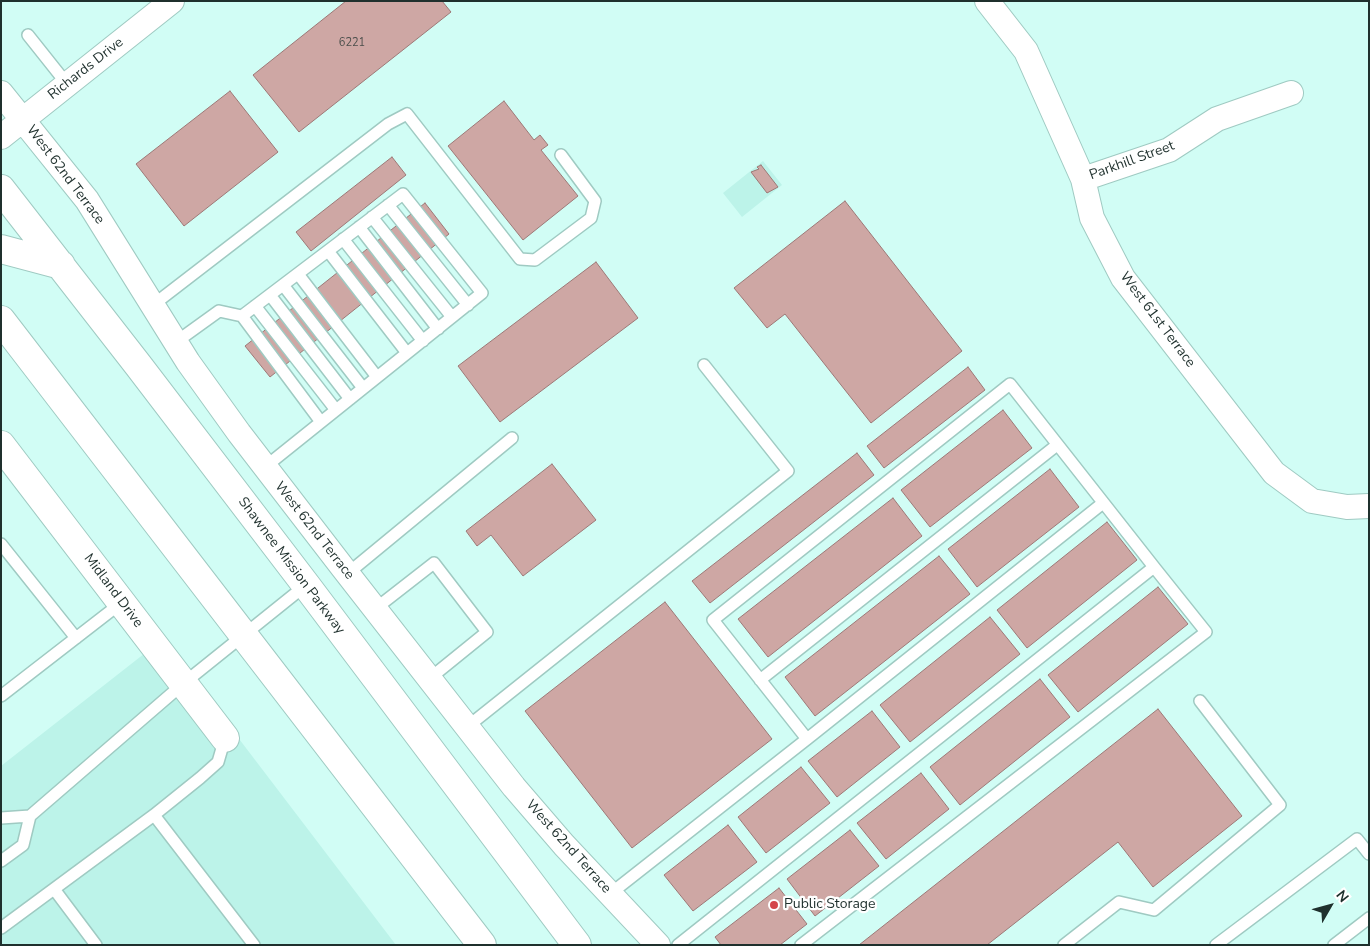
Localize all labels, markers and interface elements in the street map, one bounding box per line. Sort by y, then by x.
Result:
street label: Richards Drive [45,34,127,104]
house number: 6221 [339,36,365,50]
street label: West 62nd Terrace [22,122,108,228]
street label: Parkhill Street [1087,138,1177,184]
street label: West 61st Terrace [1116,269,1198,371]
street label: West 62nd Terrace [271,479,357,583]
street label: Shawnee Mission Parkway [234,494,348,638]
street label: Midland Drive [80,551,146,631]
street label: West 62nd Terrace [522,797,614,897]
north arrow [1305,881,1355,931]
text: N [1331,886,1353,906]
place label: Public Storage [784,897,875,913]
marker: Public Storage [768,899,780,911]

